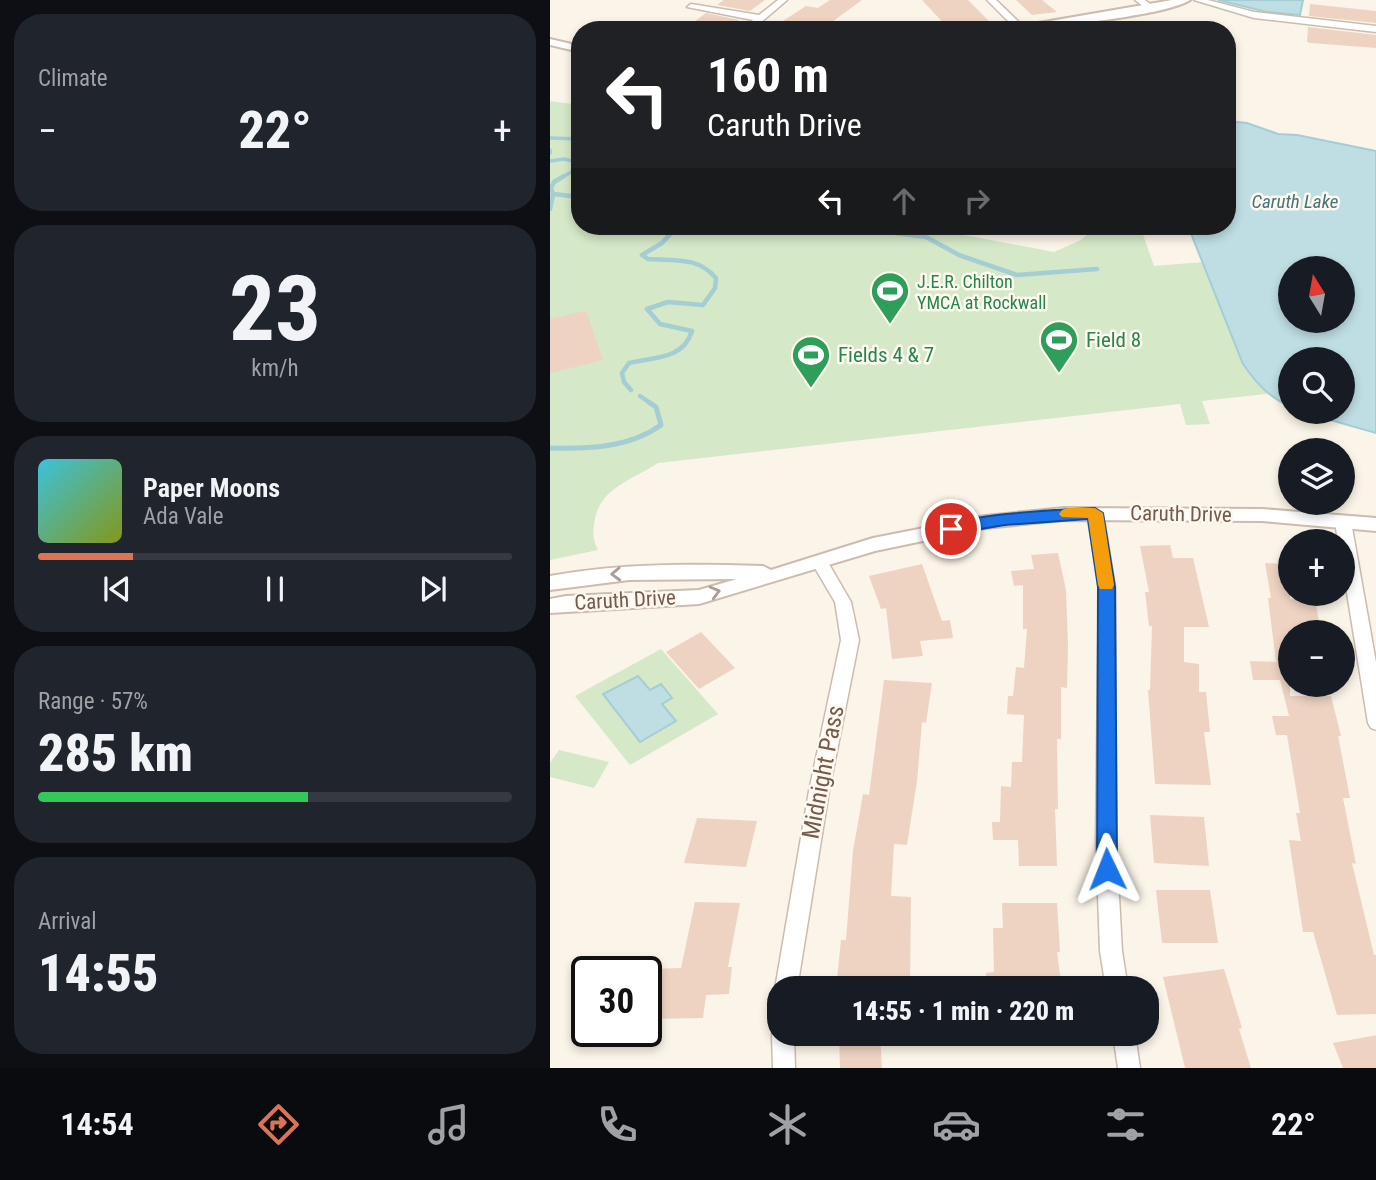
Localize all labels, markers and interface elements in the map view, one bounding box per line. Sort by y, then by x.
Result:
text: 160 m [707,47,829,104]
icon: left [592,49,683,140]
text: Climate [38,65,108,92]
text: 22° [238,100,312,161]
text: Caruth Drive [707,106,862,144]
text: − [38,109,57,153]
text: + [493,109,512,153]
icon: left [812,182,850,220]
icon: ahead [885,182,923,220]
icon: right [958,182,996,220]
water label: Caruth Lake [1252,190,1338,213]
text: 23 [229,256,321,362]
north arrow [1278,256,1355,332]
map controls [1278,256,1355,697]
sports icon: J.E.R. Chilton YMCA at Rockwall [869,270,911,325]
place label: J.E.R. Chilton YMCA at Rockwall [917,271,1046,313]
sports icon: Field 8 [1038,319,1080,374]
place label: Field 8 [1086,328,1141,352]
sports icon: Fields 4 & 7 [790,334,832,389]
place label: Fields 4 & 7 [838,343,934,367]
button: search [1278,347,1355,424]
text: km/h [251,355,299,382]
button: layers [1278,438,1355,515]
text: Paper Moons [143,473,280,503]
pin [921,499,981,559]
street label: Caruth Drive [1130,501,1232,527]
text: Ada Vale [143,503,223,530]
icon: arrive [932,510,970,548]
button: + [1278,529,1355,606]
one-way arrow [610,566,621,581]
icon: previous [98,570,136,608]
icon: pause [256,570,294,608]
icon: next [414,570,452,608]
street label: Caruth Drive [574,585,677,615]
one-way arrow [709,586,721,600]
button: − [1278,620,1355,697]
text: Range · 57% [38,688,148,715]
street label: Midnight Pass [796,703,850,841]
text: 285 km [38,723,193,784]
position arrow [1070,832,1144,906]
text: Arrival [38,908,97,935]
text: 14:55 [38,943,158,1004]
speed limit sign: 30 [571,956,662,1047]
text: 14:55 · 1 min · 220 m [852,996,1074,1026]
icon: directions [254,1100,303,1149]
icon: music [424,1100,473,1149]
icon: phone [593,1100,642,1149]
icon: climate [763,1100,812,1149]
icon: car [932,1100,981,1149]
icon: filters [1101,1100,1150,1149]
text: 14:54 [60,1105,134,1143]
text: 22° [1271,1105,1316,1143]

